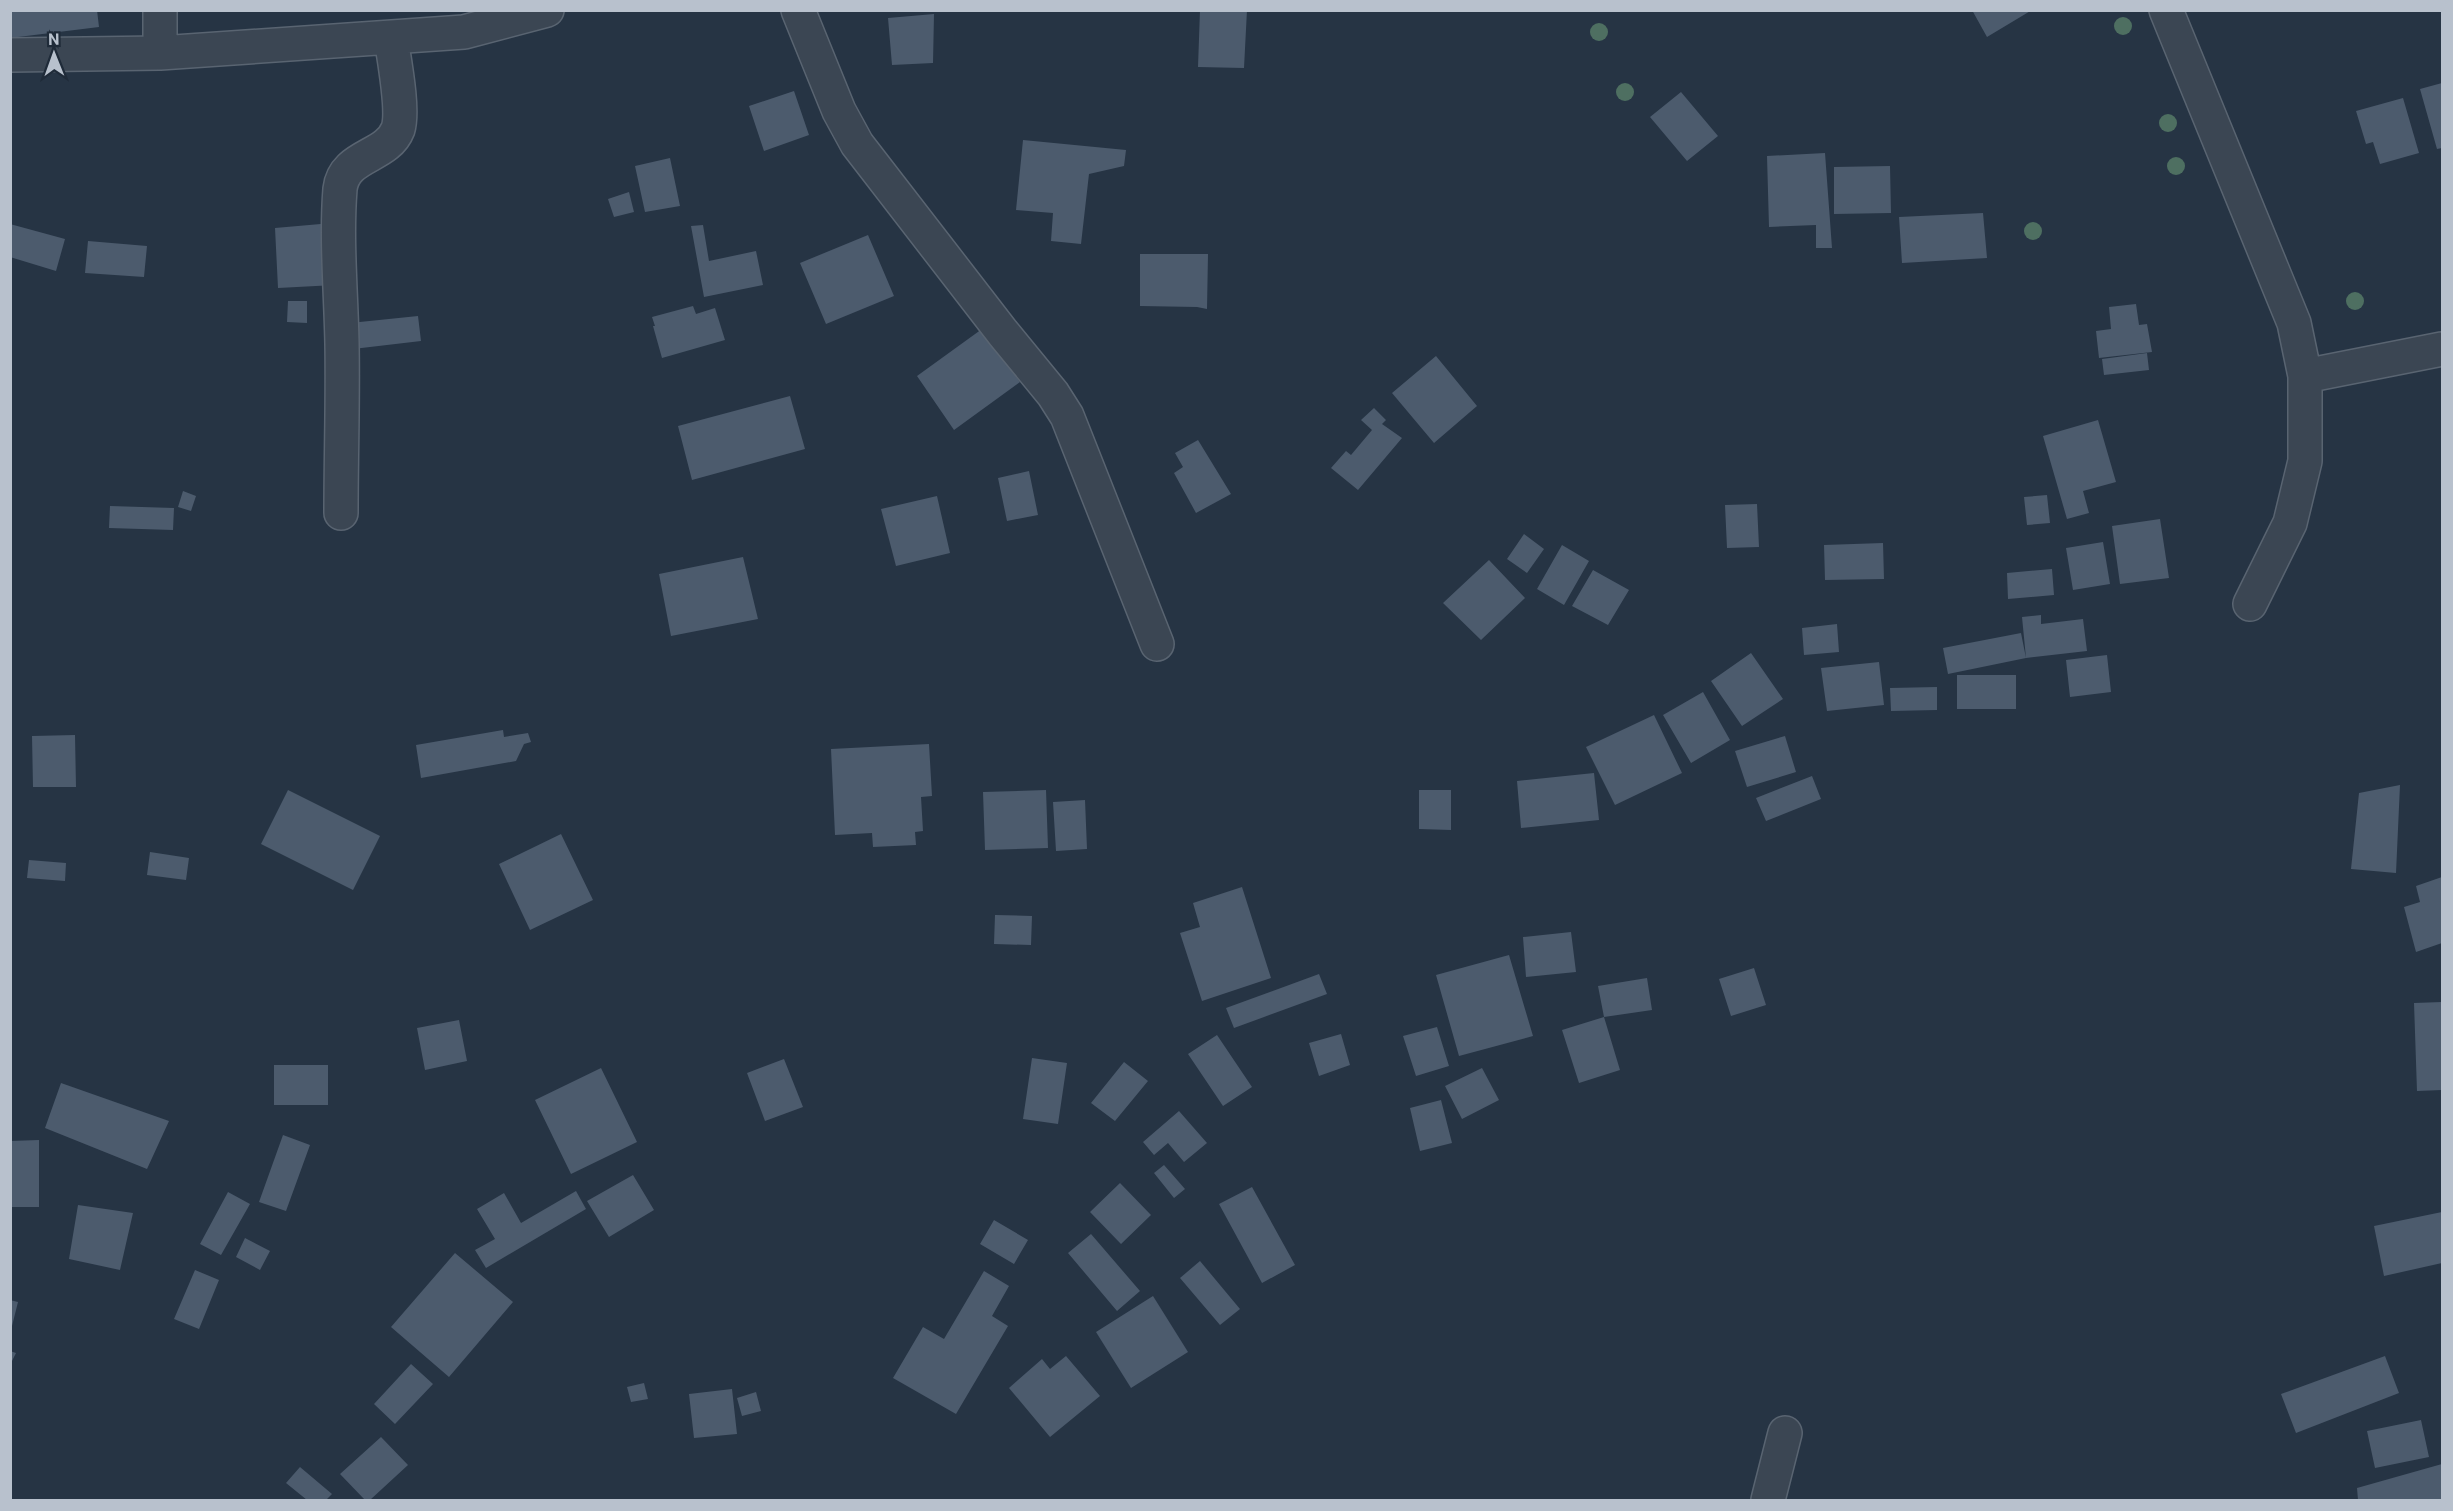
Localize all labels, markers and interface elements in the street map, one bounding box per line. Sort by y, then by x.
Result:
north arrow [24,24,84,84]
text: N [48,30,60,49]

